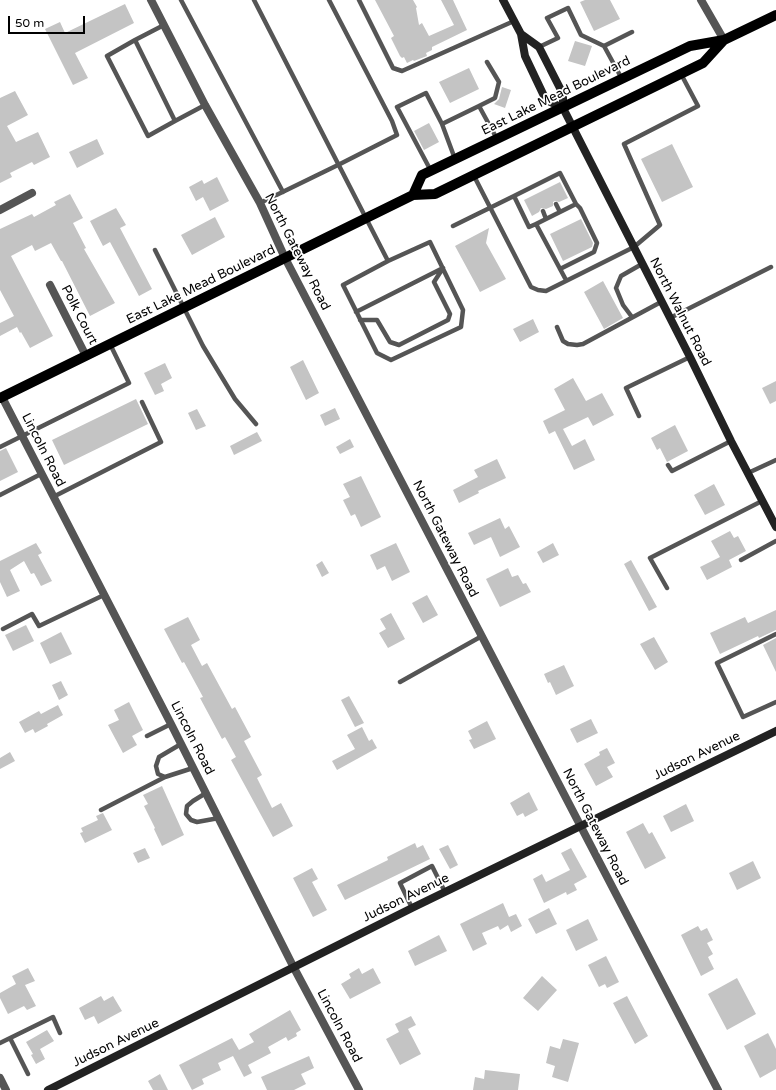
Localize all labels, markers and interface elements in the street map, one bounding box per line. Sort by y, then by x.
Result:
scale bar [10,8,87,34]
text: 50 m [15,16,44,30]
street label: East Lake Mead Boulevard [479,53,633,139]
street label: North Gateway Road [261,191,333,313]
street label: East Lake Mead Boulevard [124,242,278,328]
street label: North Walnut Road [646,255,714,369]
street label: Polk Court [57,283,101,347]
street label: Lincoln Road [18,411,68,489]
street label: North Gateway Road [409,478,481,600]
street label: Lincoln Road [167,699,217,777]
street label: Judson Avenue [651,728,743,784]
street label: North Gateway Road [559,766,631,888]
street label: Judson Avenue [360,870,452,926]
street label: Lincoln Road [313,987,365,1065]
street label: Judson Avenue [70,1015,162,1071]

